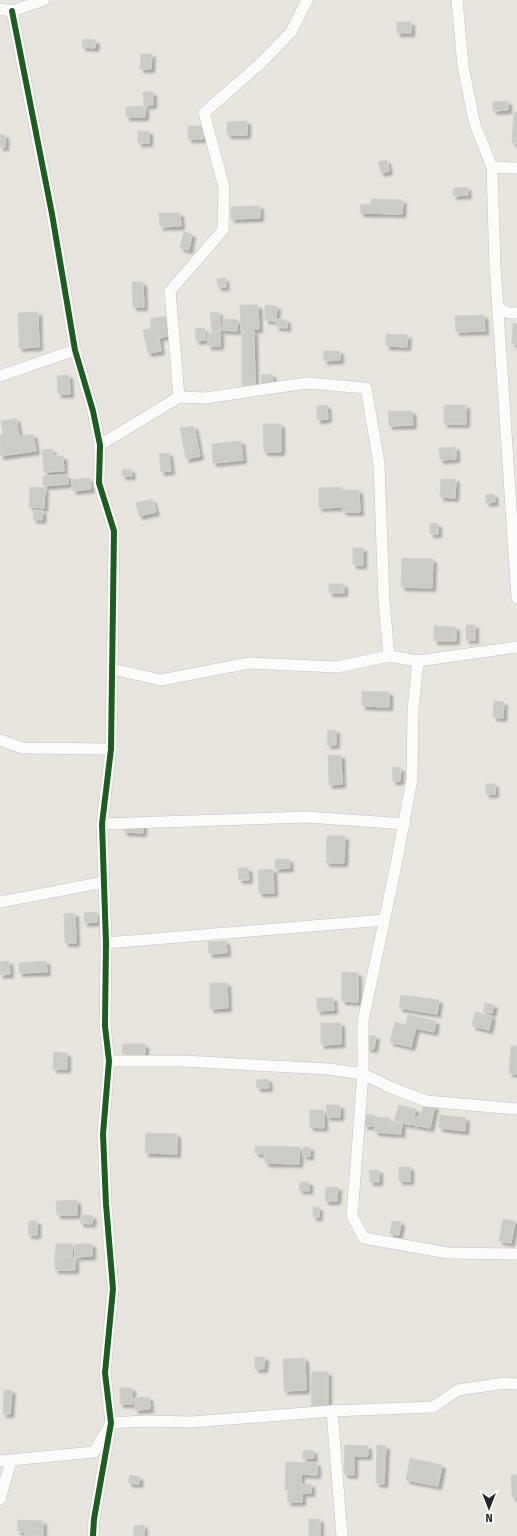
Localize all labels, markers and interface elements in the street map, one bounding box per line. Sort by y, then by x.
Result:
north arrow [469,1488,509,1528]
text: N [485,1511,493,1524]

